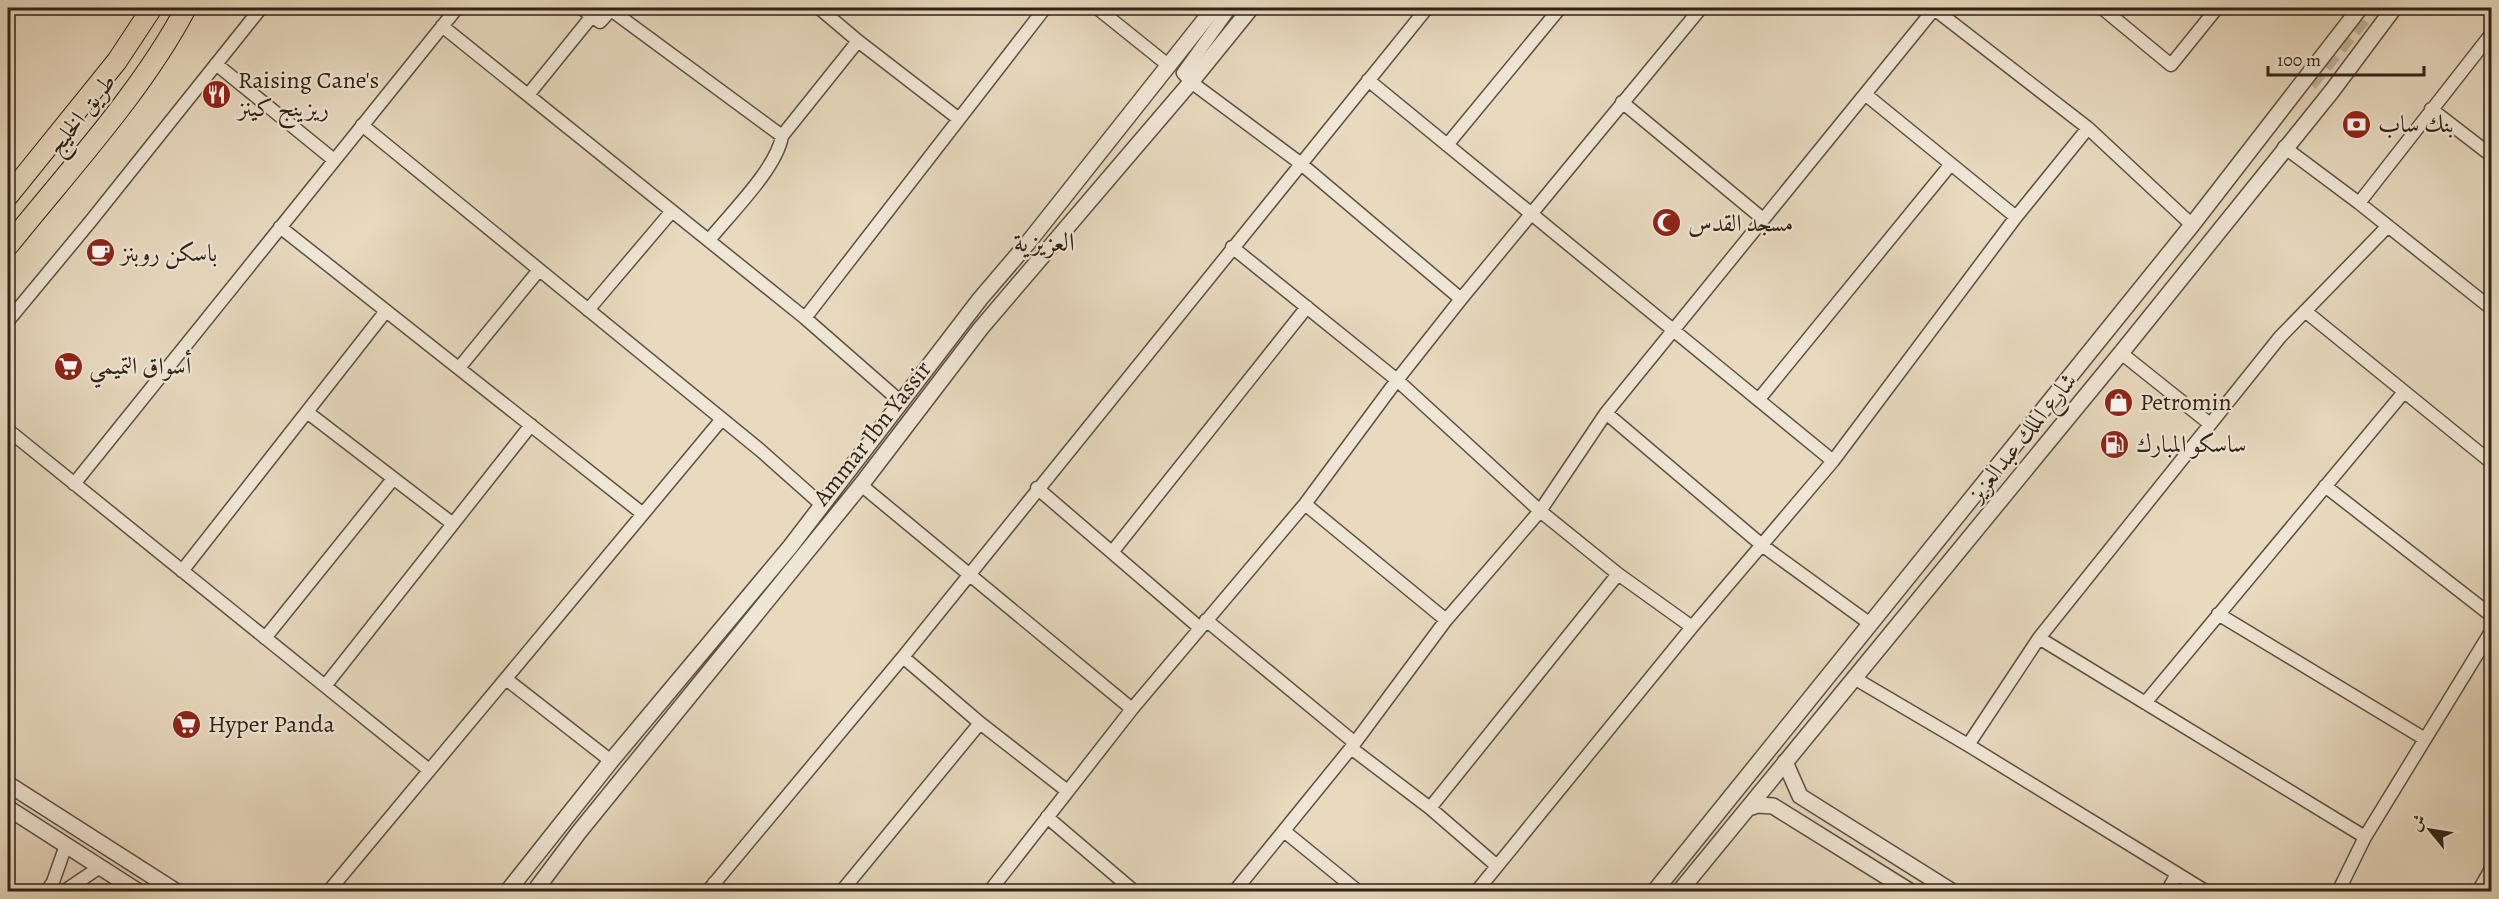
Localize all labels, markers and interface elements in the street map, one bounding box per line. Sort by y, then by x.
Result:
scale bar [2268,39,2424,77]
text: 100 m [2277,48,2321,72]
place label: Raising Cane's ريزينج كينز [235,64,379,129]
street label: طريق الخليج [39,67,127,164]
restaurant icon: Raising Cane's ريزينج كينز [201,78,233,110]
bank icon: بنك ساب [2341,108,2373,140]
place label: بنك ساب [2378,108,2454,140]
mosque icon: مسجد القدس [1651,207,1683,239]
place label: مسجد القدس [1688,207,1793,239]
district label: العزيزية [1013,225,1075,260]
cafe icon: باسكن روبنز [84,237,116,269]
place label: باسكن روبنز [118,237,217,269]
place label: أسواق التميمي [89,349,192,389]
supermarket icon: أسواق التميمي [52,350,84,382]
street label: Ammar Ibn Yassir [805,354,939,513]
street label: شارع الملك عبدالعزيز [1958,366,2087,513]
shop icon: Petromin [2103,386,2135,418]
place label: Petromin [2140,386,2232,418]
fuel station icon: ساسكو المبارك [2099,428,2131,460]
place label: ساسكو المبارك [2136,428,2246,460]
supermarket icon: Hyper Panda [171,708,203,740]
place label: Hyper Panda [208,708,335,740]
north arrow [2400,800,2460,860]
text: ش [2404,811,2431,835]

